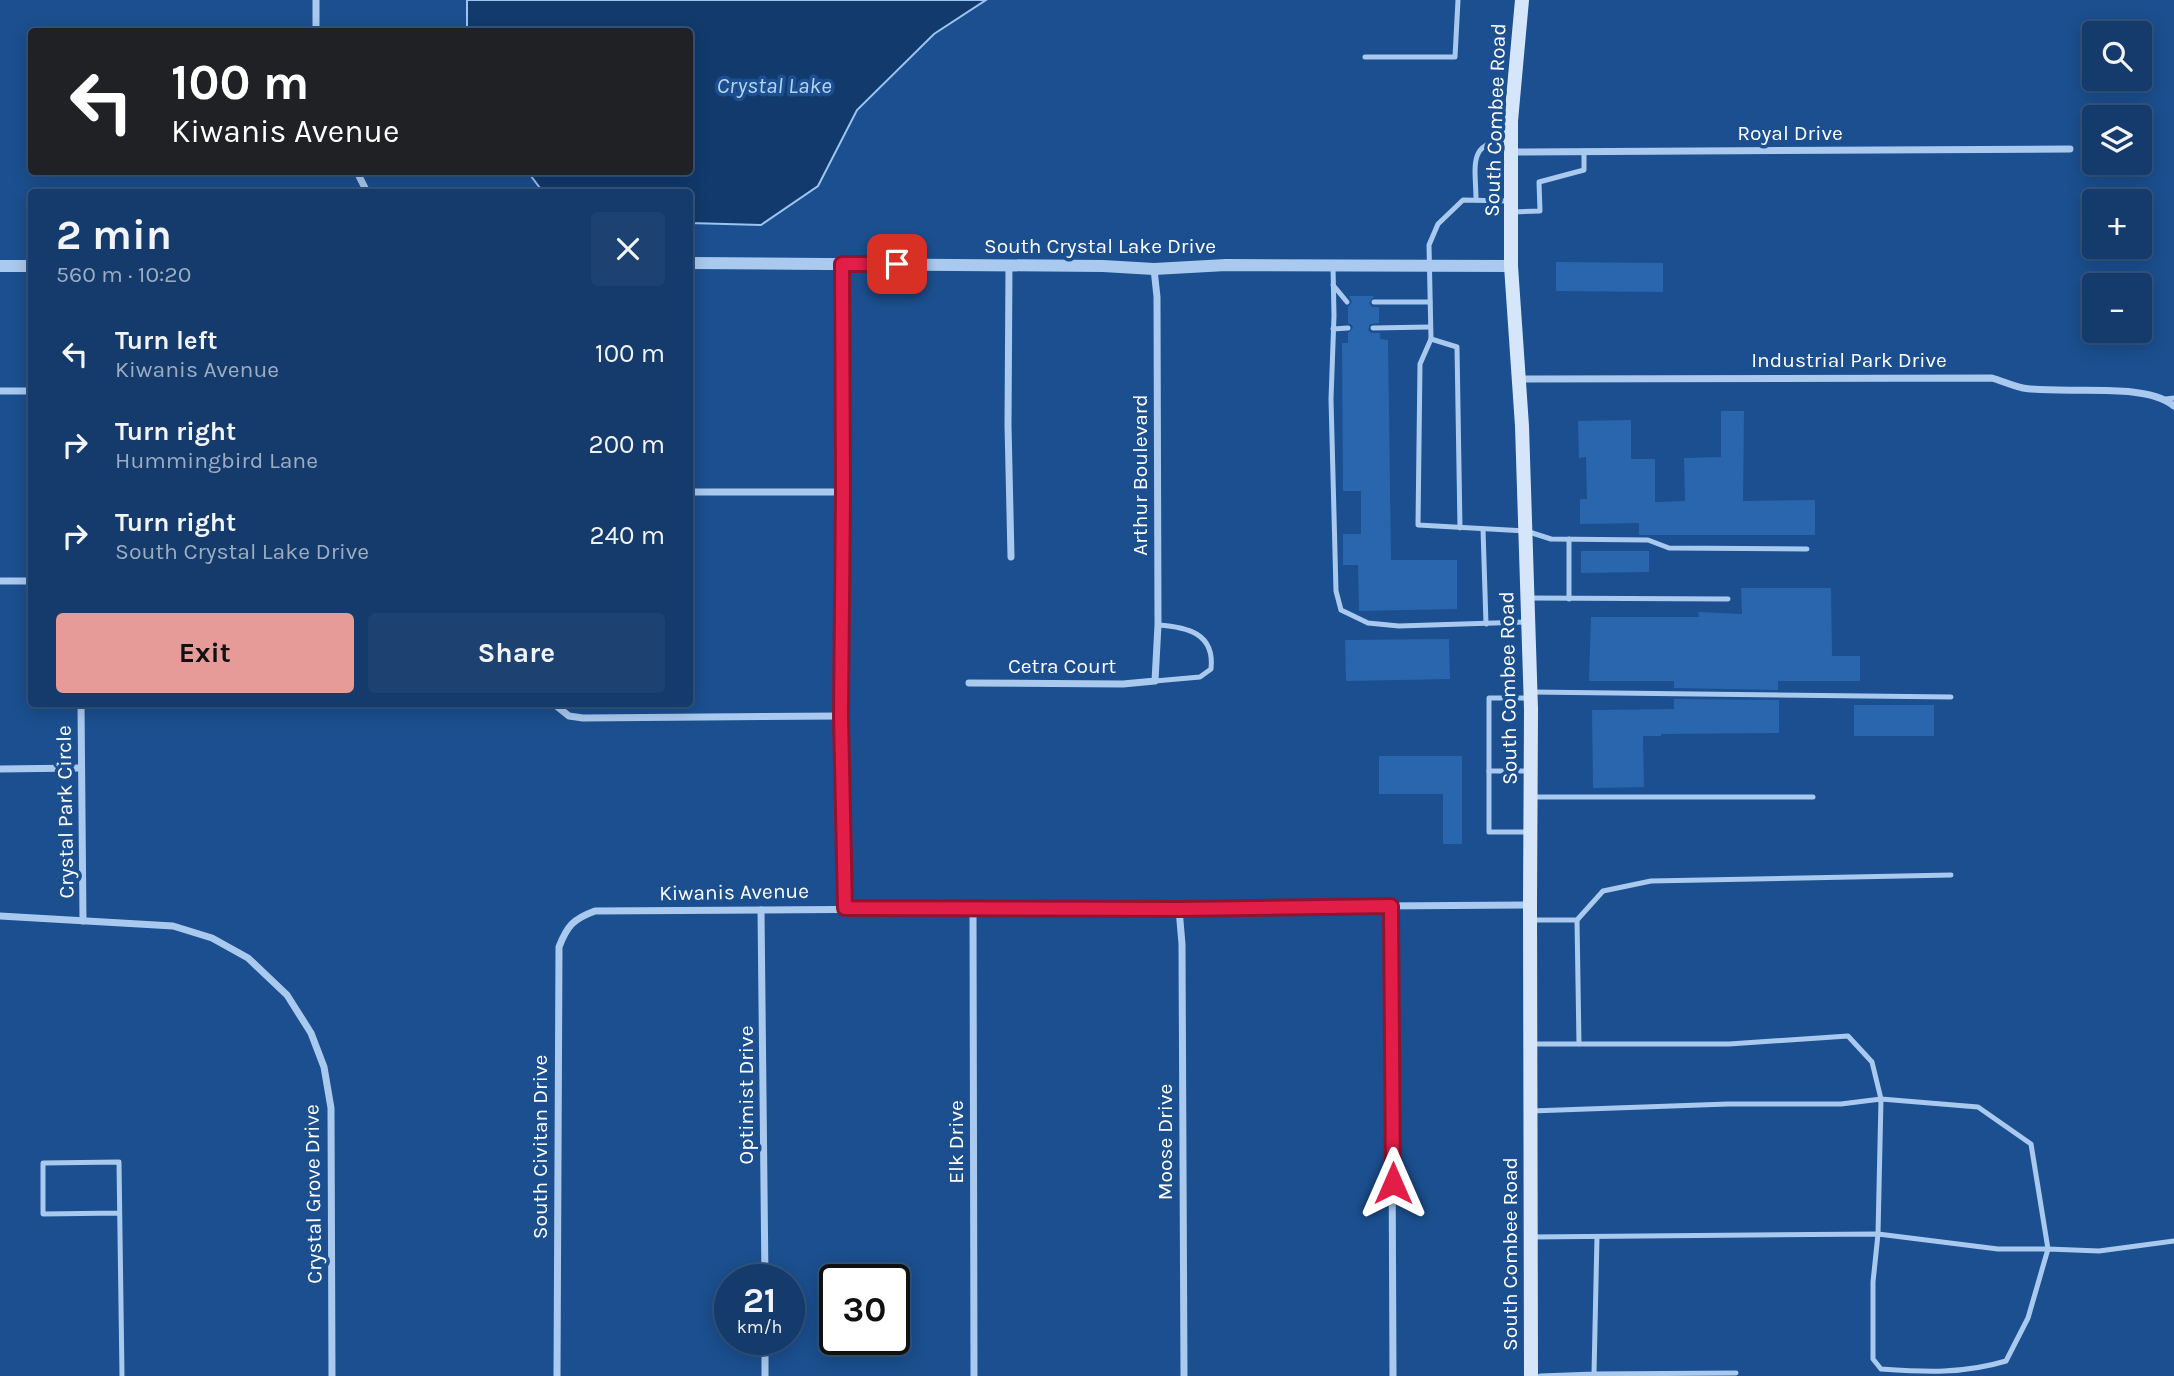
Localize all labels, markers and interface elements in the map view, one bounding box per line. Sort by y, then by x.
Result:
map controls [2082,21,2152,343]
button: search [2082,21,2152,91]
street label: South Combee Road [1480,23,1510,217]
text: 100 m [171,54,309,111]
icon: left [56,56,147,147]
water label: Crystal Lake [716,72,832,99]
button: layers [2082,105,2152,175]
text: Kiwanis Avenue [171,113,399,150]
street label: Royal Drive [1737,121,1843,145]
button: + [2082,189,2152,259]
text: 2 min [56,210,172,260]
button: close [591,212,665,286]
pin [867,234,927,294]
street label: South Crystal Lake Drive [984,234,1216,258]
icon: arrive [878,245,916,283]
text: 560 m · 10:20 [56,261,191,288]
button: − [2082,273,2152,343]
text: Turn left [115,325,217,356]
icon: left [56,335,94,373]
text: 100 m [595,338,665,369]
street label: Industrial Park Drive [1751,348,1947,372]
text: Kiwanis Avenue [115,356,279,383]
street label: Arthur Boulevard [1128,394,1152,556]
text: Turn right [115,416,236,447]
icon: right [56,426,94,464]
text: 200 m [589,429,665,460]
text: Hummingbird Lane [115,447,318,474]
text: Turn right [115,507,236,538]
icon: right [56,517,94,555]
text: 240 m [589,520,665,551]
text: South Crystal Lake Drive [115,538,369,565]
street label: South Combee Road [1494,591,1522,785]
button: Exit [56,613,354,693]
button: Share [368,613,665,693]
street label: Cetra Court [1008,654,1116,678]
street label: Crystal Park Circle [51,725,79,899]
street label: Kiwanis Avenue [659,879,809,905]
street label: Optimist Drive [734,1026,758,1164]
street label: South Civitan Drive [528,1055,552,1239]
street label: Moose Drive [1153,1084,1177,1200]
street label: Elk Drive [944,1100,968,1184]
street label: Crystal Grove Drive [299,1104,327,1284]
position arrow [1356,1146,1430,1220]
street label: South Combee Road [1498,1157,1522,1351]
speed limit sign: 30 [819,1264,910,1355]
text: 21 [743,1280,776,1321]
text: km/h [737,1316,782,1338]

